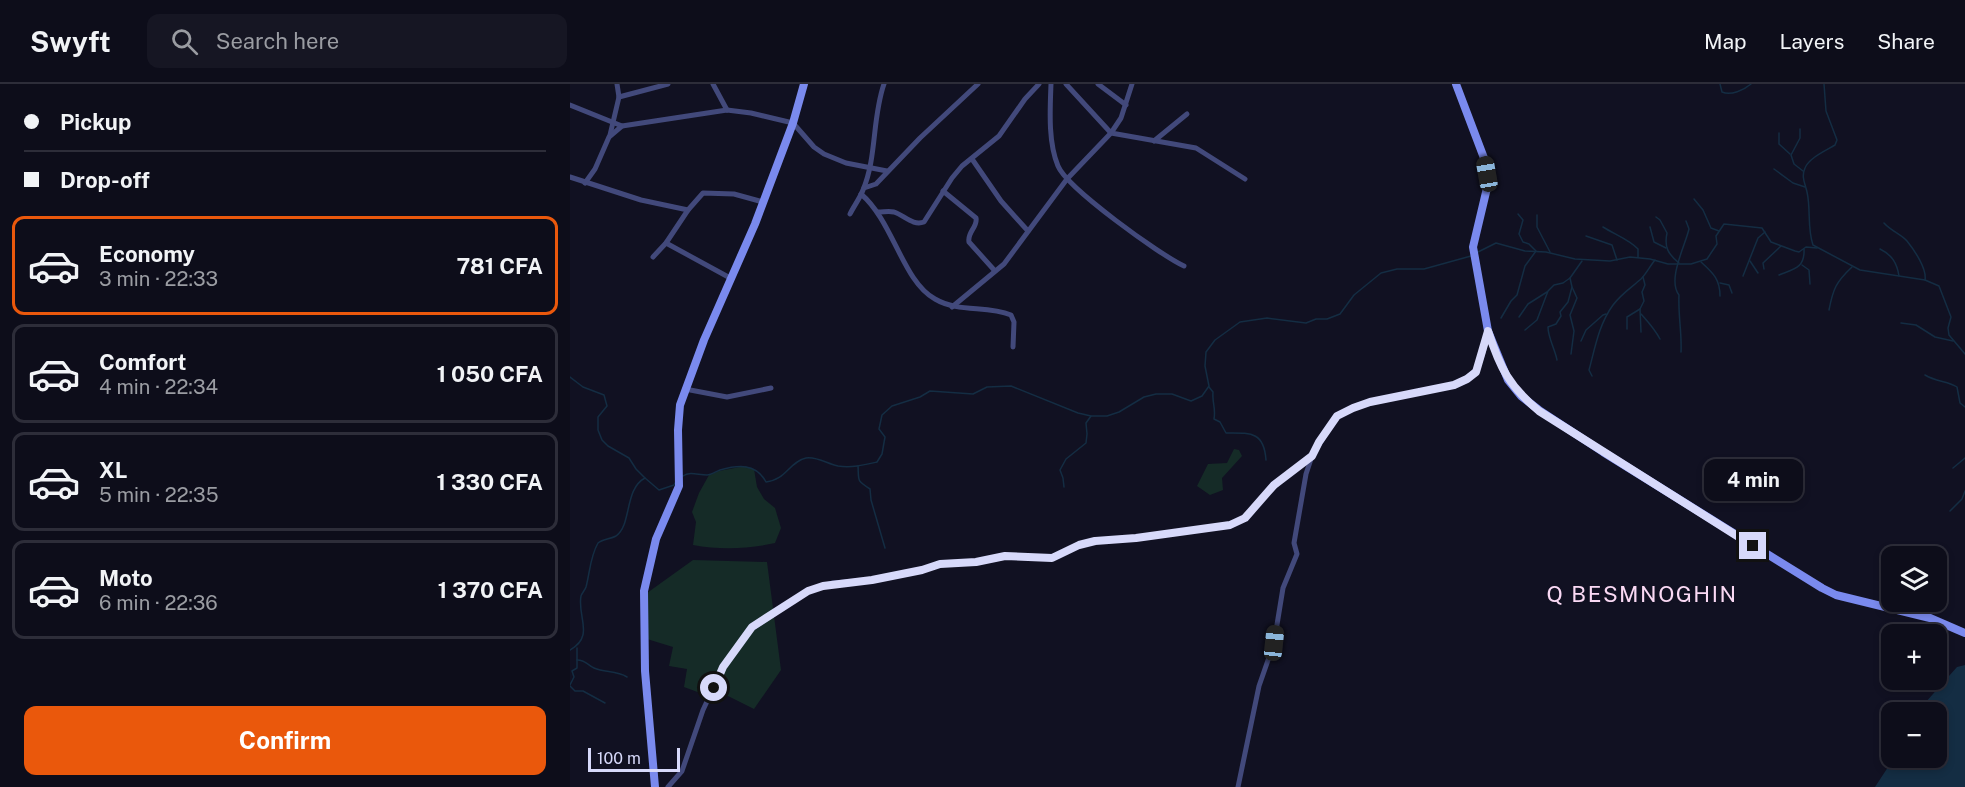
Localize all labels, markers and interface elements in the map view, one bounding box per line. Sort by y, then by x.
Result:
search box [147,14,567,68]
text: Swyft [30,25,111,58]
icon: search [168,25,201,58]
text: Search here [216,28,339,54]
text: Map [1704,29,1747,54]
text: Layers [1780,29,1844,54]
text: Share [1877,29,1935,54]
text: Pickup [60,109,131,135]
car [1475,155,1499,193]
text: Drop-off [60,167,150,193]
icon: car [27,239,81,293]
text: Economy [99,241,195,267]
text: 781 CFA [457,253,543,279]
text: 3 min · 22:33 [99,267,218,291]
icon: car [27,347,81,401]
text: Comfort [99,349,186,375]
text: 1 050 CFA [437,361,543,387]
text: 4 min · 22:34 [99,375,218,399]
icon: car [27,455,81,509]
text: XL [99,457,127,483]
callout: 4 min [1704,459,1802,501]
text: 4 min [1727,468,1780,492]
text: 1 330 CFA [437,469,543,495]
text: 5 min · 22:35 [99,483,219,507]
route end [1739,532,1766,559]
map controls [1881,546,1947,768]
button: layers [1881,546,1947,612]
icon: car [27,563,81,617]
text: Moto [99,565,153,591]
text: 1 370 CFA [438,577,543,603]
district label: Q BESMNOGHIN [1546,581,1738,607]
text: 6 min · 22:36 [99,591,218,615]
car [1263,624,1285,662]
button: + [1881,624,1947,690]
route start [700,674,727,701]
button: − [1881,702,1947,768]
button: Confirm [24,706,546,775]
scale bar [588,745,680,772]
text: 100 m [597,749,641,768]

